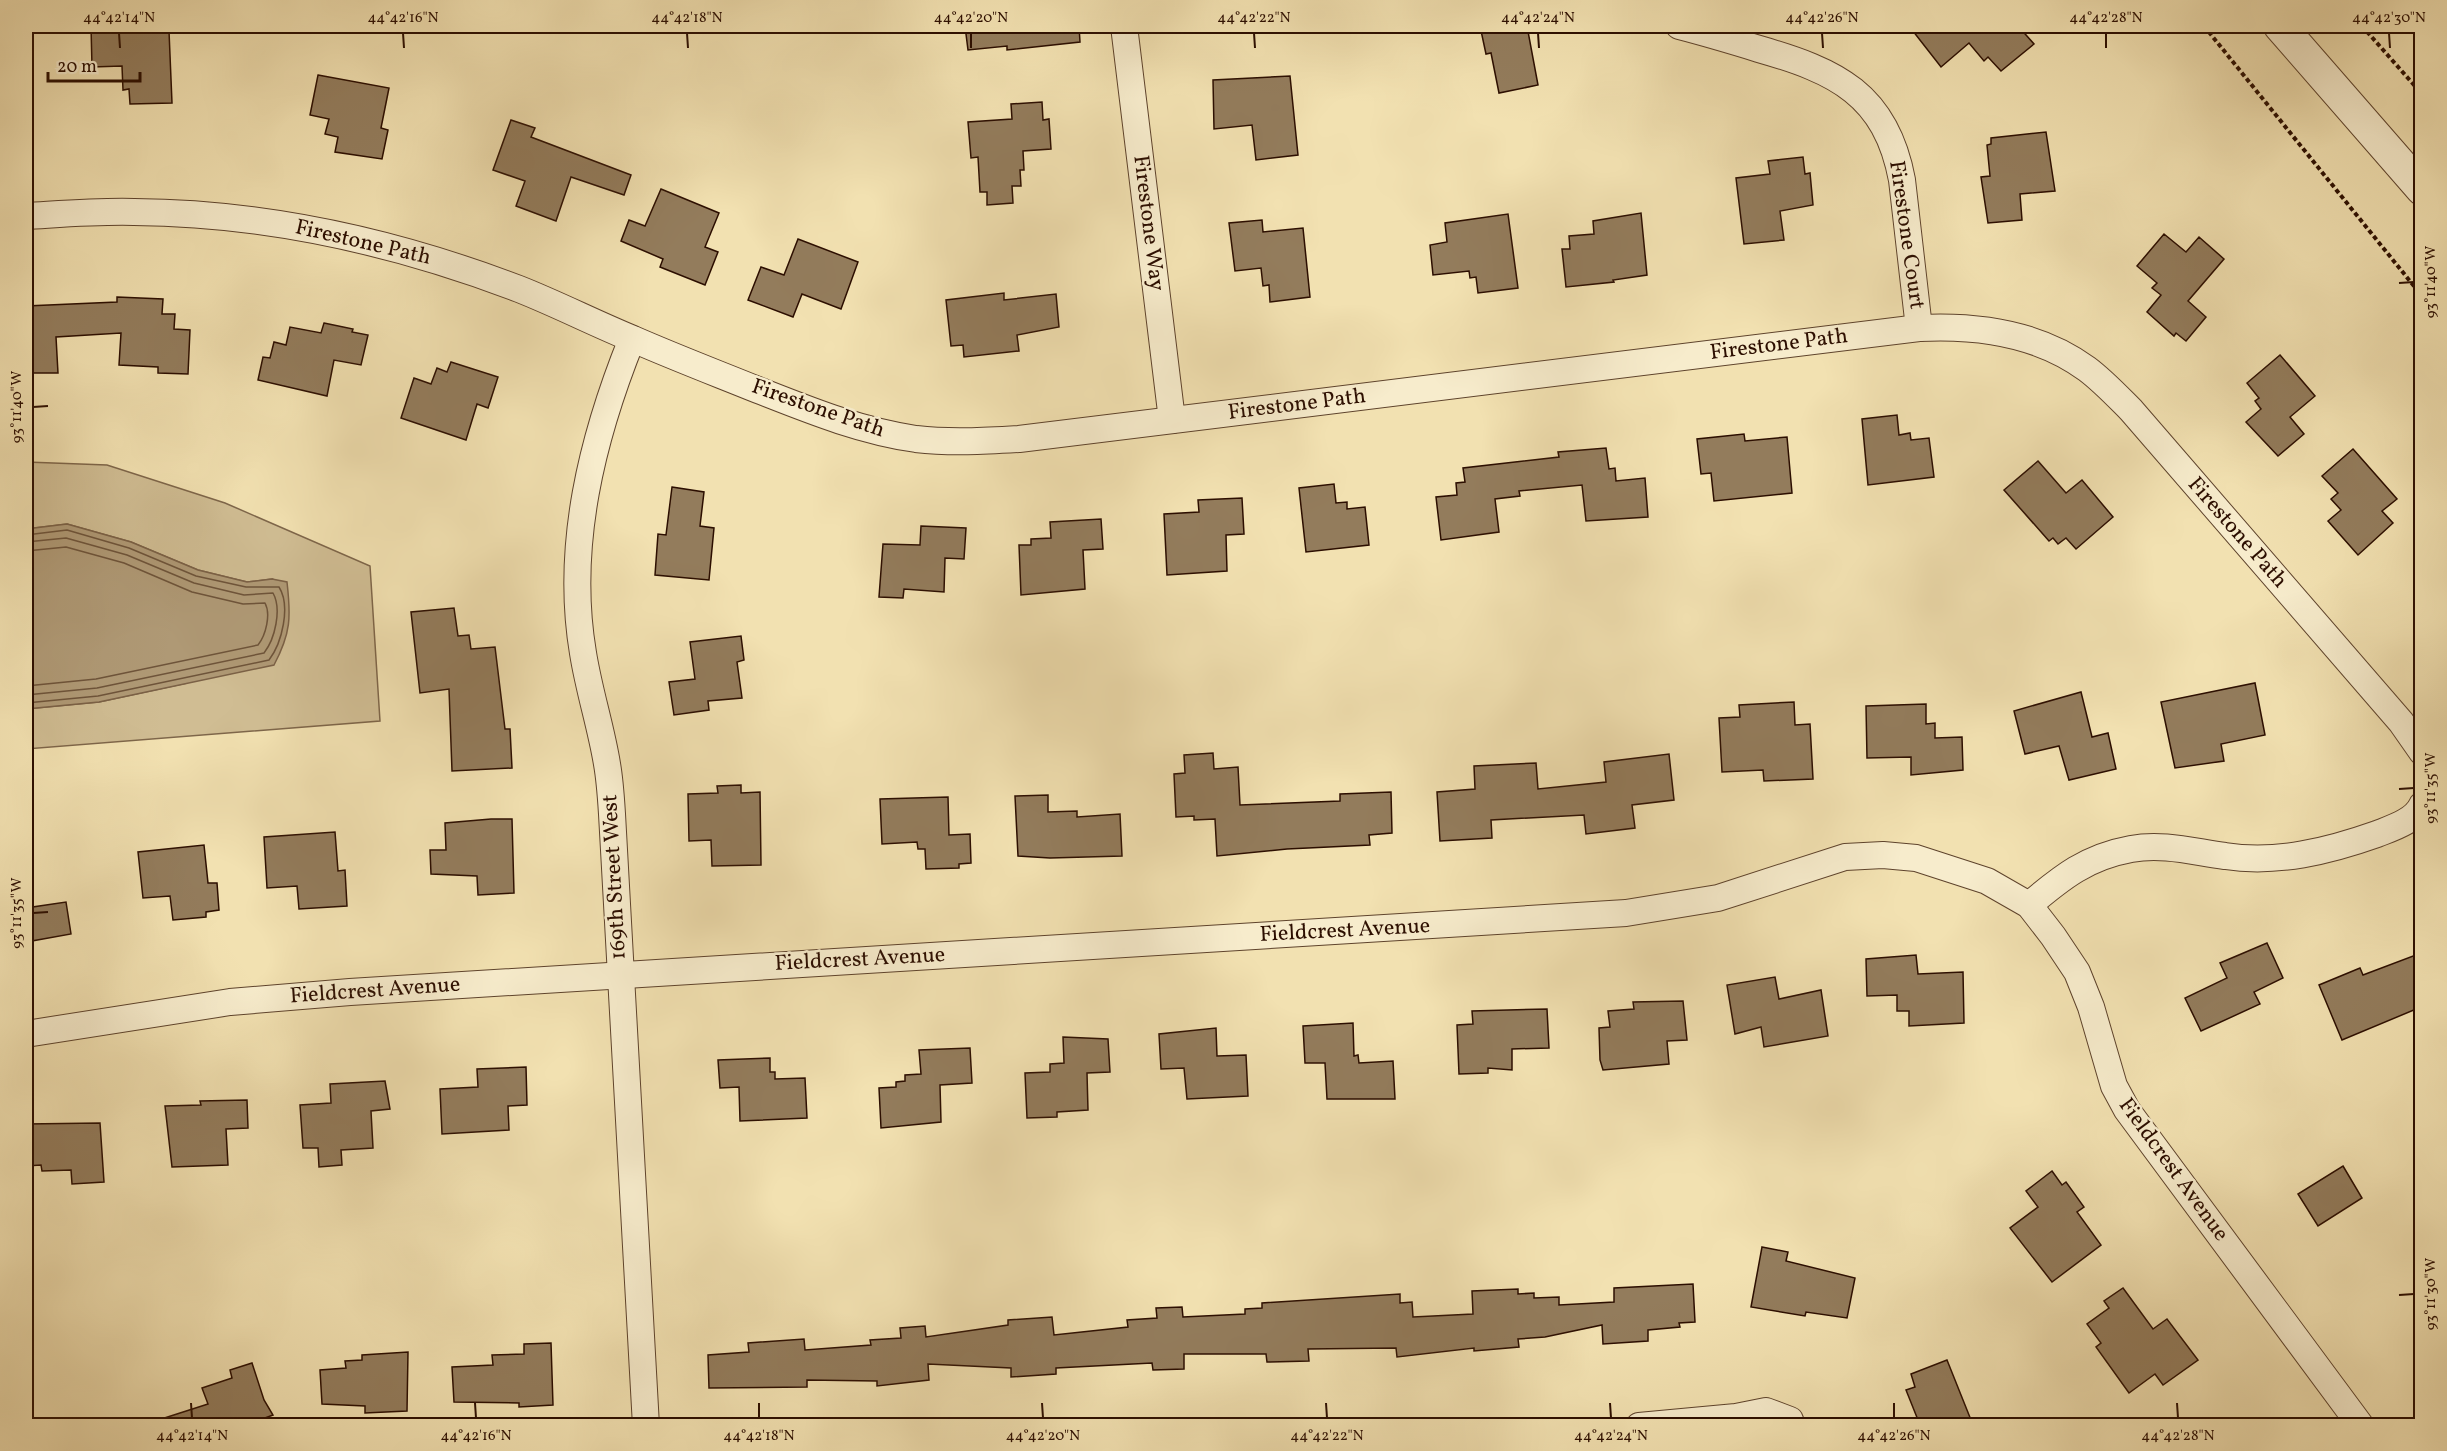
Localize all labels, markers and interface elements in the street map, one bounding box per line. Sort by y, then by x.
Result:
text: 44°42'14"N [83,8,155,29]
text: 44°42'16"N [367,8,439,29]
text: 44°42'18"N [651,8,723,29]
text: 44°42'20"N [934,8,1008,29]
text: 44°42'22"N [1217,8,1291,29]
text: 44°42'24"N [1501,8,1575,29]
text: 44°42'26"N [1785,8,1859,29]
text: 44°42'28"N [2069,8,2143,29]
text: 44°42'30"N [2352,8,2426,29]
scale bar [48,45,140,83]
text: 20 m [57,55,97,80]
street label: Firestone Way [1124,153,1172,293]
street label: Firestone Court [1880,159,1932,312]
street label: Firestone Path [292,212,434,274]
text: 93°11'40"W [2421,246,2442,318]
street label: Firestone Path [1708,321,1850,369]
text: 93°11'40"W [7,371,28,443]
street label: Firestone Path [747,372,889,446]
street label: Firestone Path [1226,381,1368,429]
street label: Firestone Path [2180,470,2294,596]
text: 93°11'35"W [2421,752,2442,824]
street label: 169th Street West [595,793,635,961]
text: 93°11'35"W [7,877,28,949]
street label: Fieldcrest Avenue [1259,911,1431,951]
street label: Fieldcrest Avenue [774,940,946,980]
street label: Fieldcrest Avenue [289,970,461,1012]
street label: Fieldcrest Avenue [2110,1092,2236,1248]
text: 93°11'30"W [2421,1258,2442,1330]
text: 44°42'14"N [156,1426,228,1447]
text: 44°42'16"N [440,1426,512,1447]
text: 44°42'18"N [723,1426,795,1447]
text: 44°42'20"N [1006,1426,1080,1447]
text: 44°42'22"N [1290,1426,1364,1447]
text: 44°42'24"N [1574,1426,1648,1447]
text: 44°42'26"N [1857,1426,1931,1447]
text: 44°42'28"N [2141,1426,2215,1447]

